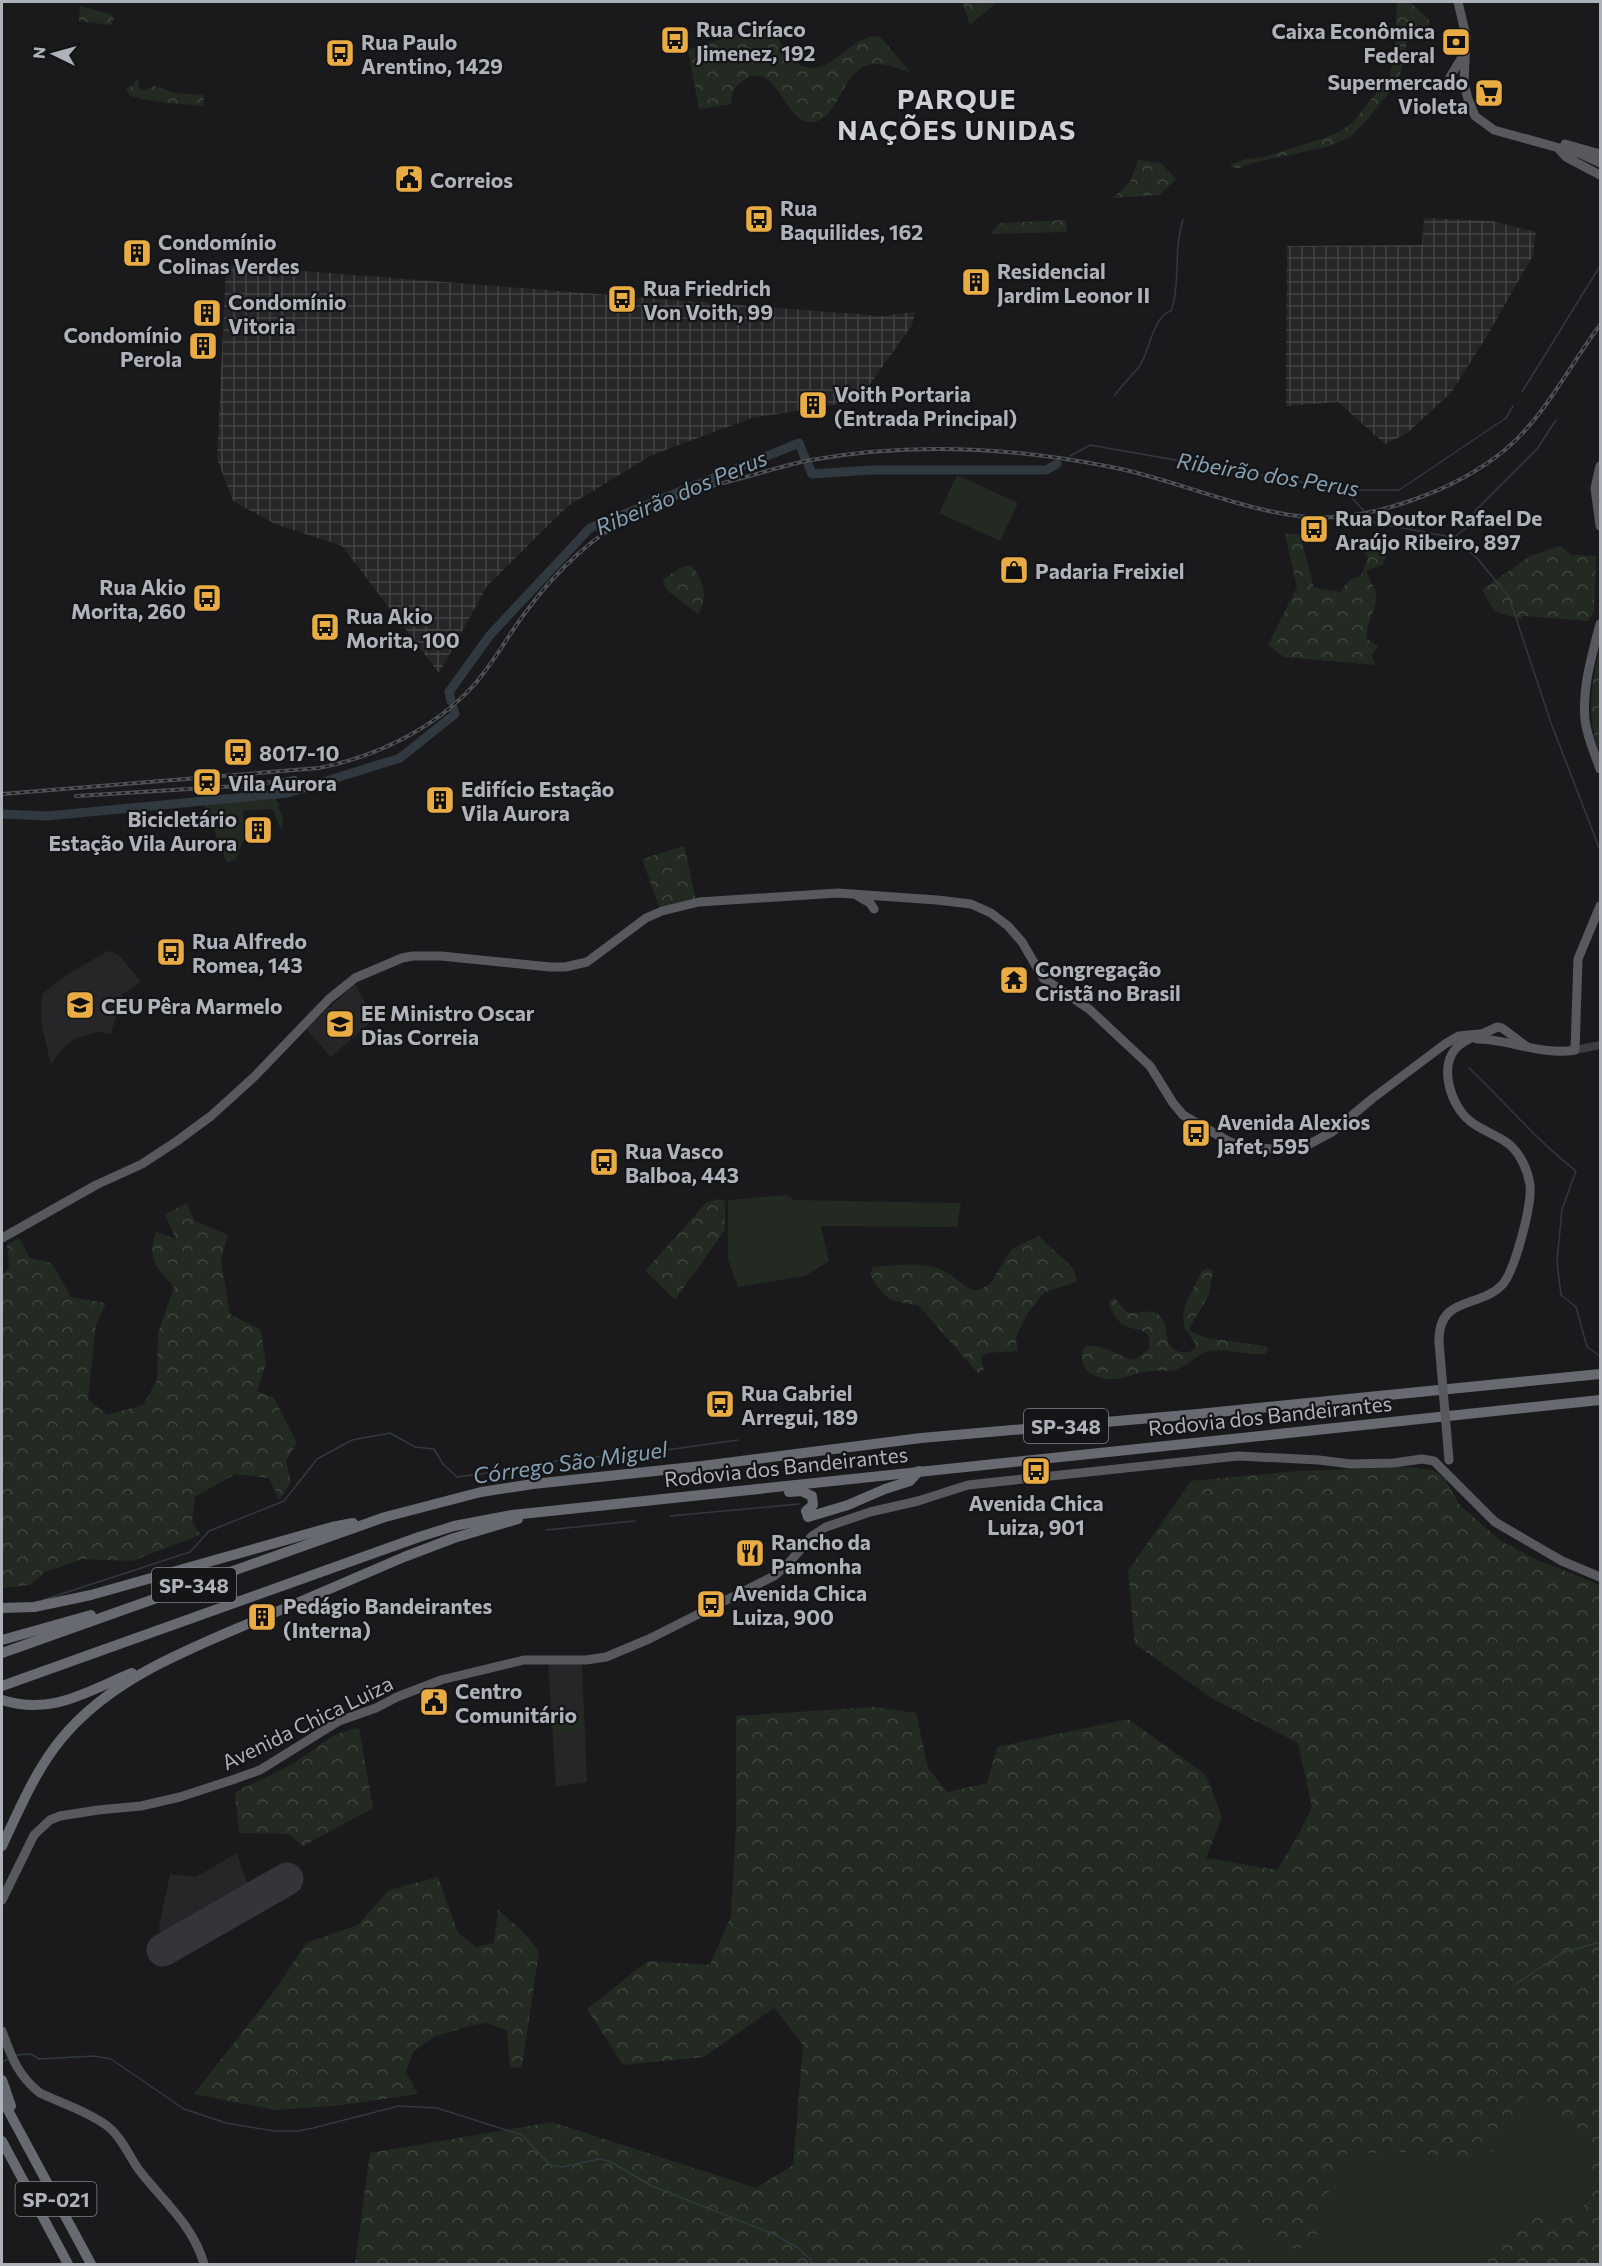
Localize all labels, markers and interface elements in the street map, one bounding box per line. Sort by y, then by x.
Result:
place label: Rua Ciríaco Jimenez, 192 [696,16,816,65]
place label: Caixa Econômica Federal [1271,18,1435,67]
north arrow [24,24,84,84]
bus stop icon: Rua Ciríaco Jimenez, 192 [659,24,691,56]
bank icon: Caixa Econômica Federal [1440,26,1472,58]
place label: Rua Paulo Arentino, 1429 [361,29,503,78]
bus stop icon: Rua Paulo Arentino, 1429 [324,37,356,69]
text: N [29,46,49,59]
place label: Supermercado Violeta [1327,69,1468,118]
supermarket icon: Supermercado Violeta [1473,77,1505,109]
district label: PARQUE NAÇÕES UNIDAS [837,82,1077,146]
public building icon: Correios [393,163,425,195]
place label: Correios [430,167,513,192]
place label: Rua Baquilides, 162 [780,195,923,244]
bus stop icon: Rua Baquilides, 162 [743,203,775,235]
place label: Condomínio Colinas Verdes [158,229,300,278]
building icon: Condomínio Colinas Verdes [121,237,153,269]
place label: Residencial Jardim Leonor II [997,258,1150,307]
building icon: Residencial Jardim Leonor II [960,266,992,298]
place label: Rua Friedrich Von Voith, 99 [643,275,773,324]
bus stop icon: Rua Friedrich Von Voith, 99 [606,283,638,315]
place label: Condomínio Vitoria [228,289,347,338]
building icon: Condomínio Vitoria [191,297,223,329]
place label: Condomínio Perola [63,322,182,371]
building icon: Condomínio Perola [187,330,219,362]
place label: Voith Portaria (Entrada Principal) [834,381,1017,430]
building icon: Voith Portaria (Entrada Principal) [797,389,829,421]
water label: Ribeirão dos Perus [591,444,771,540]
water label: Ribeirão dos Perus [1175,446,1361,502]
place label: Rua Doutor Rafael De Araújo Ribeiro, 897 [1335,505,1542,554]
bus stop icon: Rua Doutor Rafael De Araújo Ribeiro, 897 [1298,513,1330,545]
shop icon: Padaria Freixiel [998,554,1030,586]
place label: Padaria Freixiel [1035,558,1184,583]
place label: Rua Akio Morita, 260 [71,574,186,623]
bus stop icon: Rua Akio Morita, 260 [191,582,223,614]
place label: Rua Akio Morita, 100 [346,603,460,652]
bus stop icon: Rua Akio Morita, 100 [309,611,341,643]
bus stop icon: 8017-10 [222,736,254,768]
place label: 8017-10 [259,740,339,765]
station icon: Vila Aurora [191,766,223,798]
place label: Vila Aurora [228,770,337,795]
place label: Edifício Estação Vila Aurora [461,776,614,825]
building icon: Edifício Estação Vila Aurora [424,784,456,816]
place label: Bicicletário Estação Vila Aurora [48,806,237,855]
building icon: Bicicletário Estação Vila Aurora [242,814,274,846]
place label: Rua Alfredo Romea, 143 [192,928,307,977]
bus stop icon: Rua Alfredo Romea, 143 [155,936,187,968]
place label: Congregação Cristã no Brasil [1035,956,1181,1005]
temple icon: Congregação Cristã no Brasil [998,964,1030,996]
school or university icon: CEU Pêra Marmelo [64,989,96,1021]
place label: CEU Pêra Marmelo [101,993,283,1018]
place label: EE Ministro Oscar Dias Correia [361,1000,535,1049]
school or university icon: EE Ministro Oscar Dias Correia [324,1008,356,1040]
place label: Avenida Alexios Jafet, 595 [1217,1109,1370,1158]
bus stop icon: Avenida Alexios Jafet, 595 [1180,1117,1212,1149]
place label: Rua Vasco Balboa, 443 [625,1138,739,1187]
bus stop icon: Rua Vasco Balboa, 443 [588,1146,620,1178]
place label: Rua Gabriel Arregui, 189 [741,1380,858,1429]
bus stop icon: Rua Gabriel Arregui, 189 [704,1388,736,1420]
street label: Rodovia dos Bandeirantes [1147,1390,1393,1440]
road number: SP-348 [1024,1409,1108,1443]
water label: Córrego São Miguel [471,1435,669,1489]
street label: Rodovia dos Bandeirantes [663,1441,909,1491]
bus stop icon: Avenida Chica Luiza, 901 [1020,1455,1052,1487]
place label: Avenida Chica Luiza, 901 [968,1490,1104,1539]
place label: Rancho da Pamonha [771,1529,871,1578]
restaurant icon: Rancho da Pamonha [734,1537,766,1569]
road number: SP-348 [152,1568,236,1602]
place label: Avenida Chica Luiza, 900 [732,1580,867,1629]
bus stop icon: Avenida Chica Luiza, 900 [695,1588,727,1620]
place label: Pedágio Bandeirantes (Interna) [283,1593,492,1642]
building icon: Pedágio Bandeirantes (Interna) [246,1601,278,1633]
street label: Avenida Chica Luiza [217,1670,397,1774]
place label: Centro Comunitário [455,1678,577,1727]
public building icon: Centro Comunitário [418,1686,450,1718]
road number: SP-021 [16,2182,97,2216]

